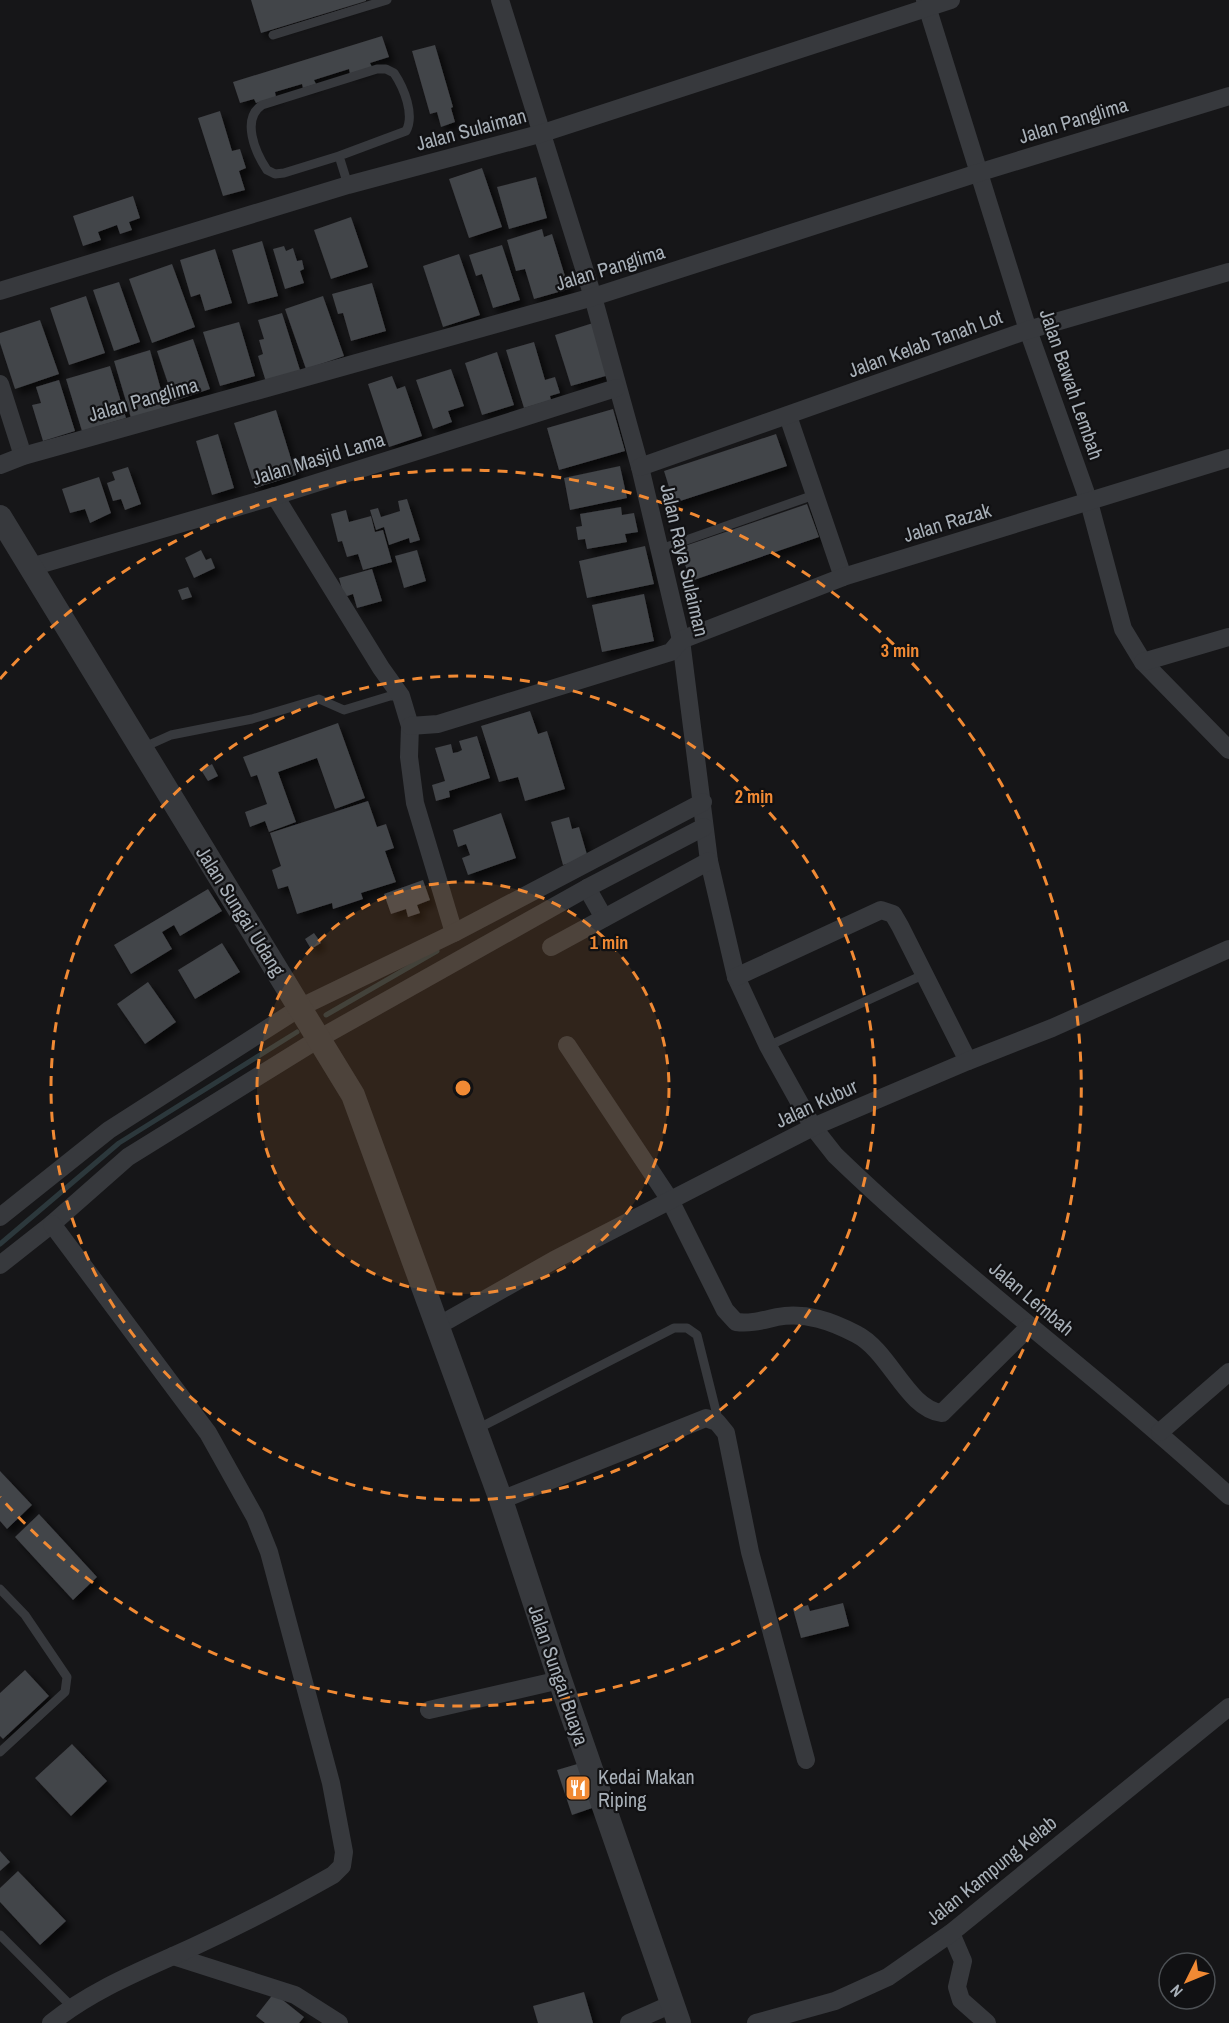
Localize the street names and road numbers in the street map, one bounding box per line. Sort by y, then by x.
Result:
street label: Jalan Panglima [1015,91,1131,149]
street label: Jalan Sulaiman [413,101,529,157]
street label: Jalan Panglima [552,238,668,296]
street label: Jalan Kelab Tanah Lot [844,302,1006,383]
street label: Jalan Bawah Lembah [1034,305,1110,463]
street label: Jalan Panglima [85,370,201,428]
street label: Jalan Masjid Lama [248,425,388,491]
street label: Jalan Raya Sulaiman [654,481,716,639]
street label: Jalan Razak [900,496,995,548]
street label: Jalan Sungai Udang [190,841,292,981]
street label: Jalan Kubur [771,1072,862,1134]
street label: Jalan Lembah [984,1255,1080,1341]
street label: Jalan Sungai Buaya [522,1601,596,1749]
street label: Jalan Kampung Kelab [920,1809,1062,1931]

